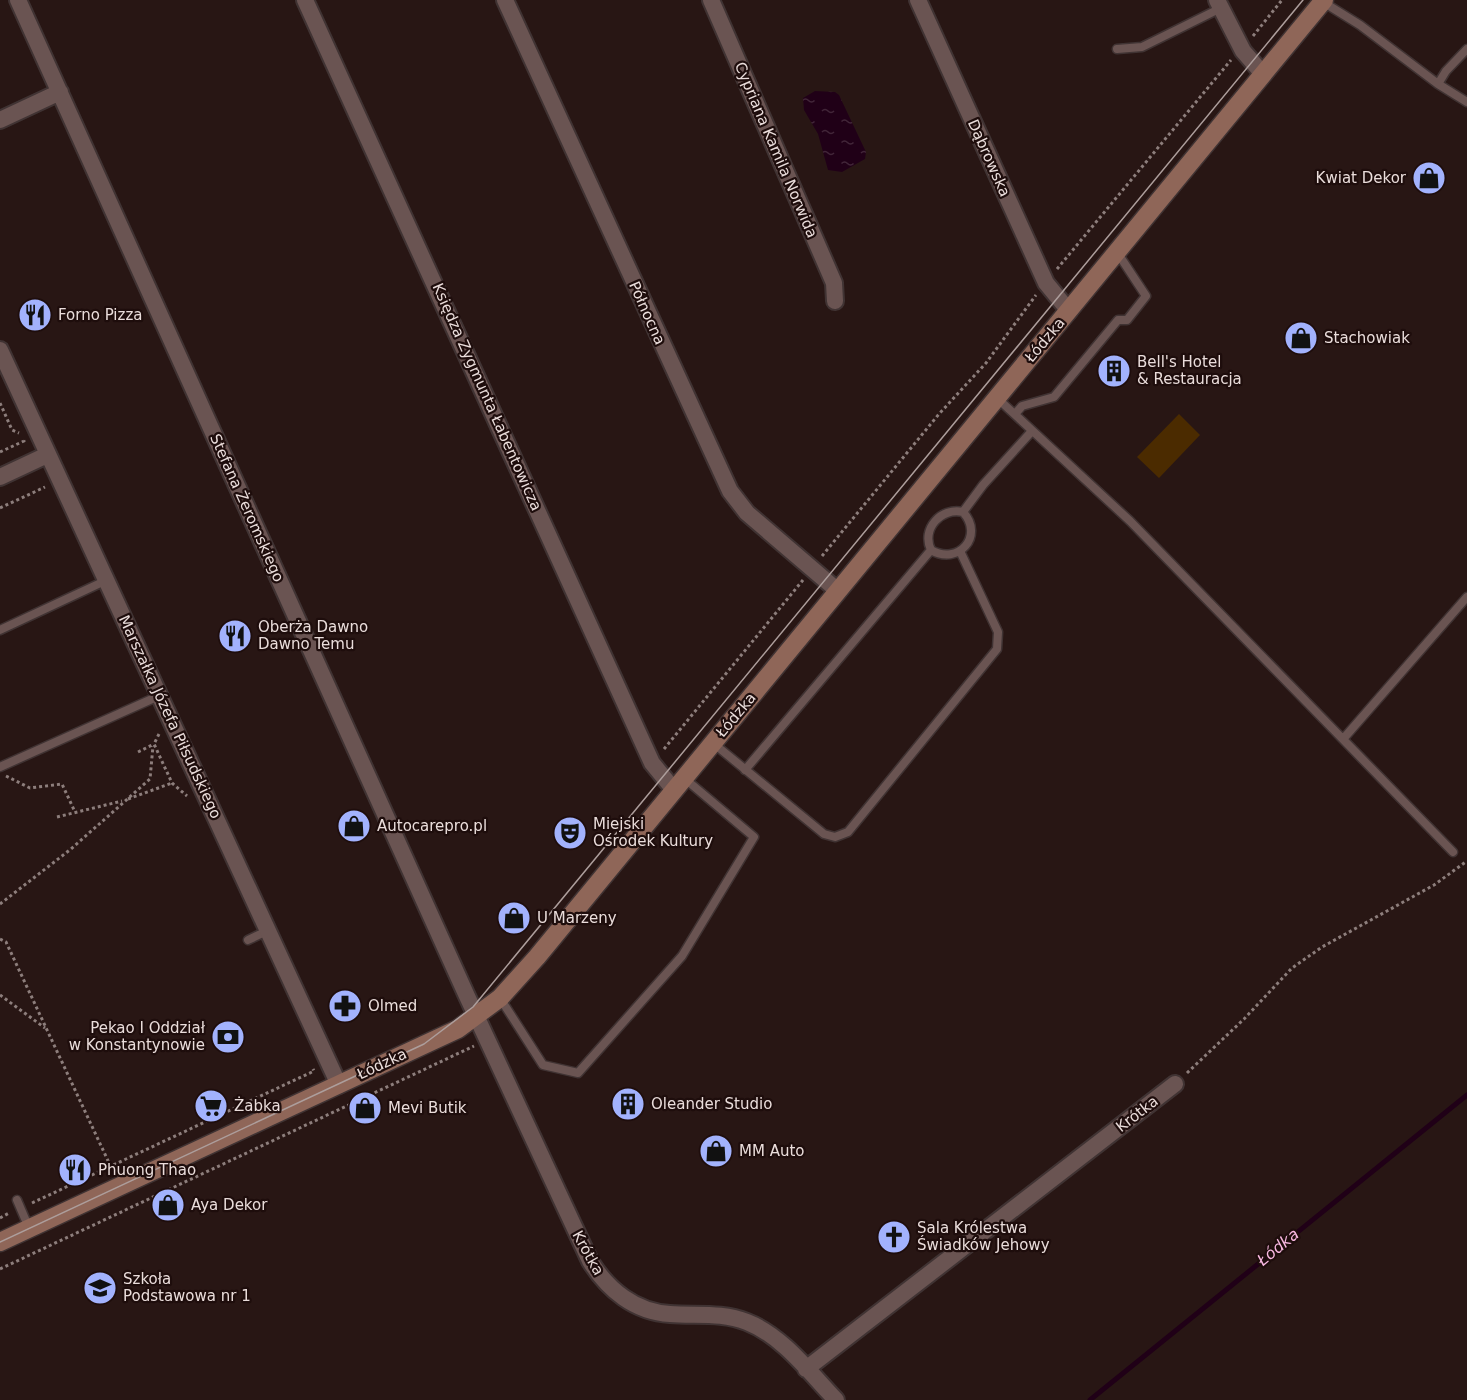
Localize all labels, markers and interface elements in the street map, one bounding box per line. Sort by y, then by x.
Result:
street label: Cypriana Kamila Norwida [731,59,821,241]
street label: Dąbrowska [964,116,1014,200]
shop icon: Kwiat Dekor [1411,160,1447,196]
place label: Kwiat Dekor [1316,169,1407,187]
street label: Północna [625,278,669,348]
street label: Księdza Zygmunta Łabentowicza [428,280,546,514]
restaurant icon: Forno Pizza [17,297,53,333]
place label: Forno Pizza [58,306,142,324]
street label: Łódzka [1021,314,1069,367]
shop icon: Stachowiak [1283,320,1319,356]
place label: Stachowiak [1324,329,1410,347]
building icon: Bell's Hotel & Restauracja [1096,353,1132,389]
place label: Bell's Hotel & Restauracja [1137,353,1242,388]
street label: Stefana Żeromskiego [206,431,289,585]
street label: Marszałka Józefa Piłsudskiego [115,612,225,822]
restaurant icon: Oberża Dawno Dawno Temu [217,618,253,654]
place label: Oberża Dawno Dawno Temu [258,618,368,653]
street label: Łódzka [712,689,760,742]
shop icon: Autocarepro.pl [336,808,372,844]
theatre icon: Miejski Ośrodek Kultury [552,815,588,851]
place label: Miejski Ośrodek Kultury [593,815,713,850]
place label: Autocarepro.pl [377,817,487,835]
shop icon: U Marzeny [496,900,532,936]
place label: U Marzeny [537,909,617,927]
pharmacy icon: Olmed [327,988,363,1024]
place label: Olmed [368,997,417,1015]
place label: Pekao I Oddział w Konstantynowie [69,1019,206,1054]
bank icon: Pekao I Oddział w Konstantynowie [210,1019,246,1055]
street label: Łódzka [353,1045,410,1084]
building icon: Oleander Studio [610,1086,646,1122]
supermarket icon: Żabka [193,1088,229,1124]
shop icon: Mevi Butik [347,1090,383,1126]
street label: Krótka [1112,1092,1162,1136]
place label: Oleander Studio [651,1095,772,1113]
place label: Żabka [234,1096,281,1115]
place label: Mevi Butik [388,1099,467,1117]
shop icon: MM Auto [698,1133,734,1169]
place label: MM Auto [739,1142,804,1160]
restaurant icon: Phuong Thao [57,1152,93,1188]
place label: Phuong Thao [98,1161,196,1179]
shop icon: Aya Dekor [150,1187,186,1223]
place label: Aya Dekor [191,1196,268,1214]
church icon: Sala Królestwa Świadków Jehowy [876,1219,912,1255]
place label: Sala Królestwa Świadków Jehowy [917,1219,1050,1254]
water label: Łódka [1253,1225,1303,1270]
street label: Krótka [568,1227,608,1279]
school or university icon: Szkoła Podstawowa nr 1 [82,1270,118,1306]
place label: Szkoła Podstawowa nr 1 [123,1270,251,1305]

